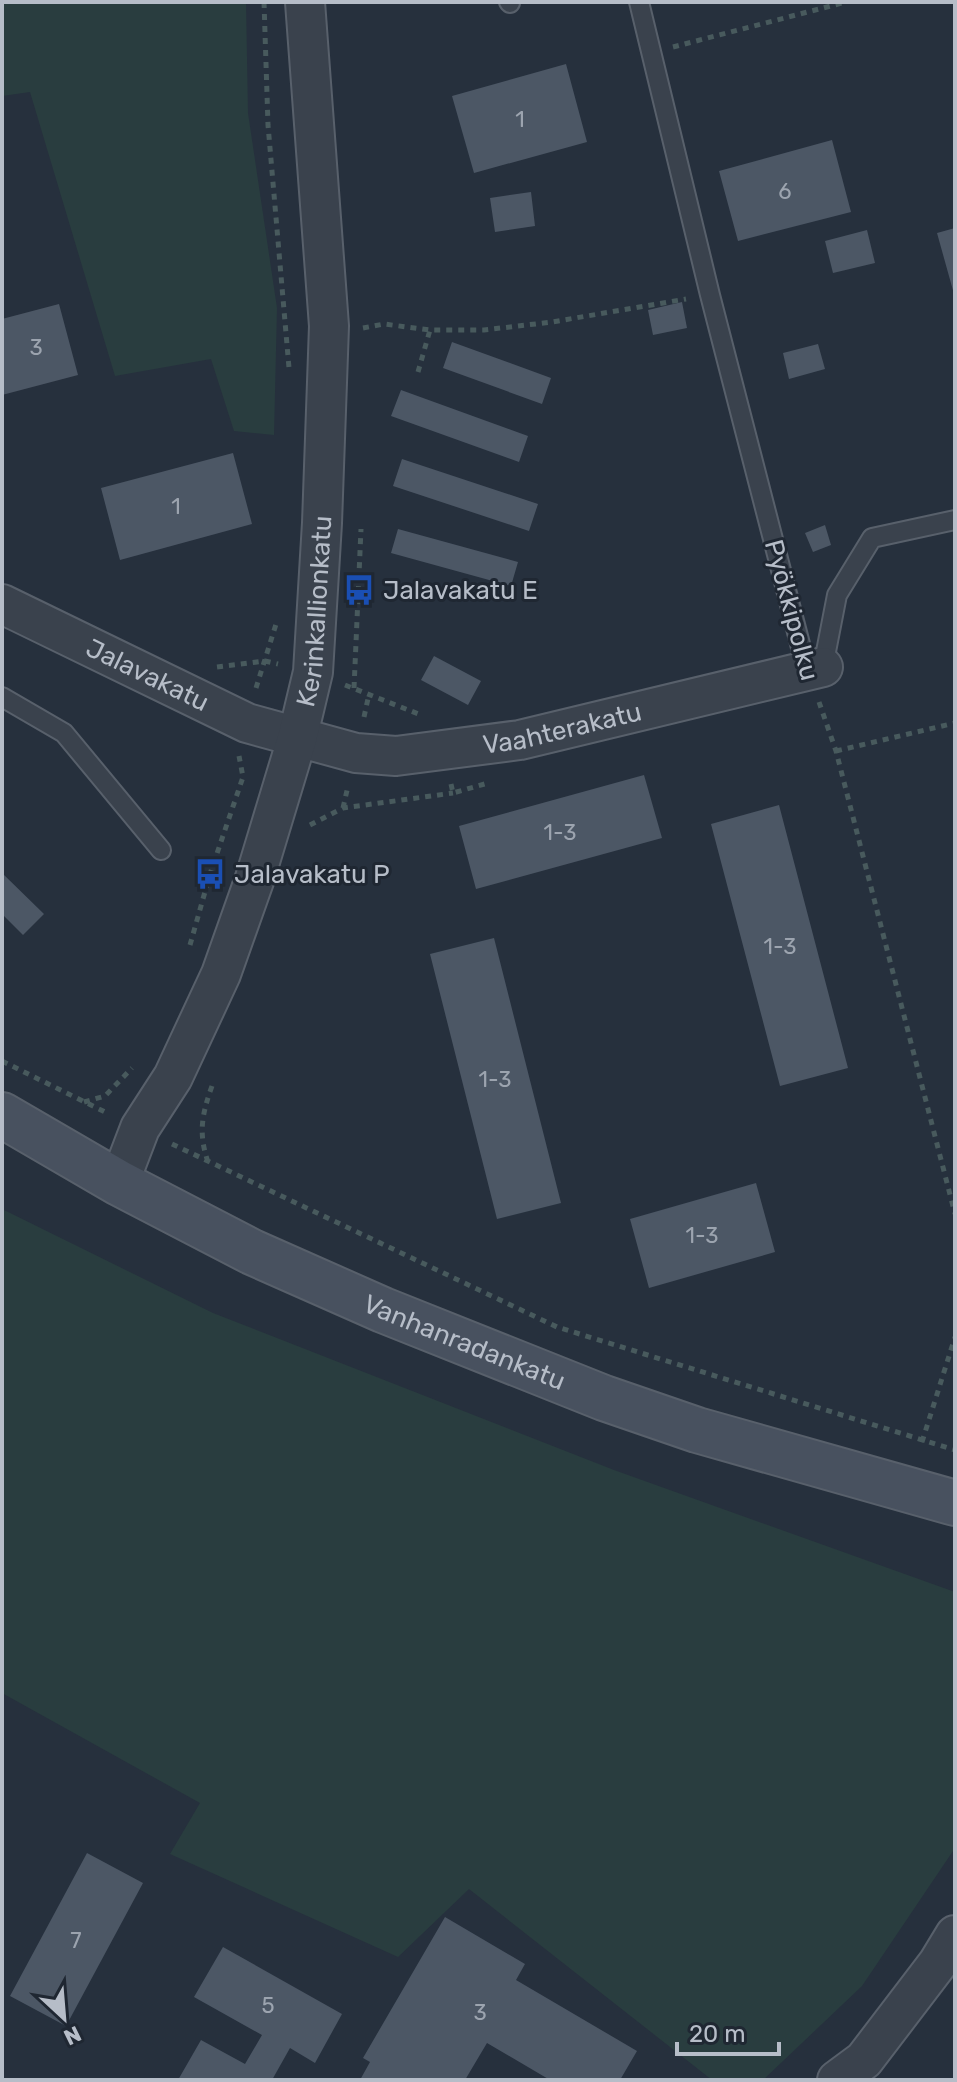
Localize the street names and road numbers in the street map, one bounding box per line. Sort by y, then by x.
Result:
street label: Kerinkallionkatu [290,515,338,710]
street label: Pyökkipolku [758,536,825,684]
street label: Jalavakatu [81,632,214,718]
street label: Vaahterakatu [481,696,645,761]
street label: Vanhanradankatu [359,1288,570,1397]

